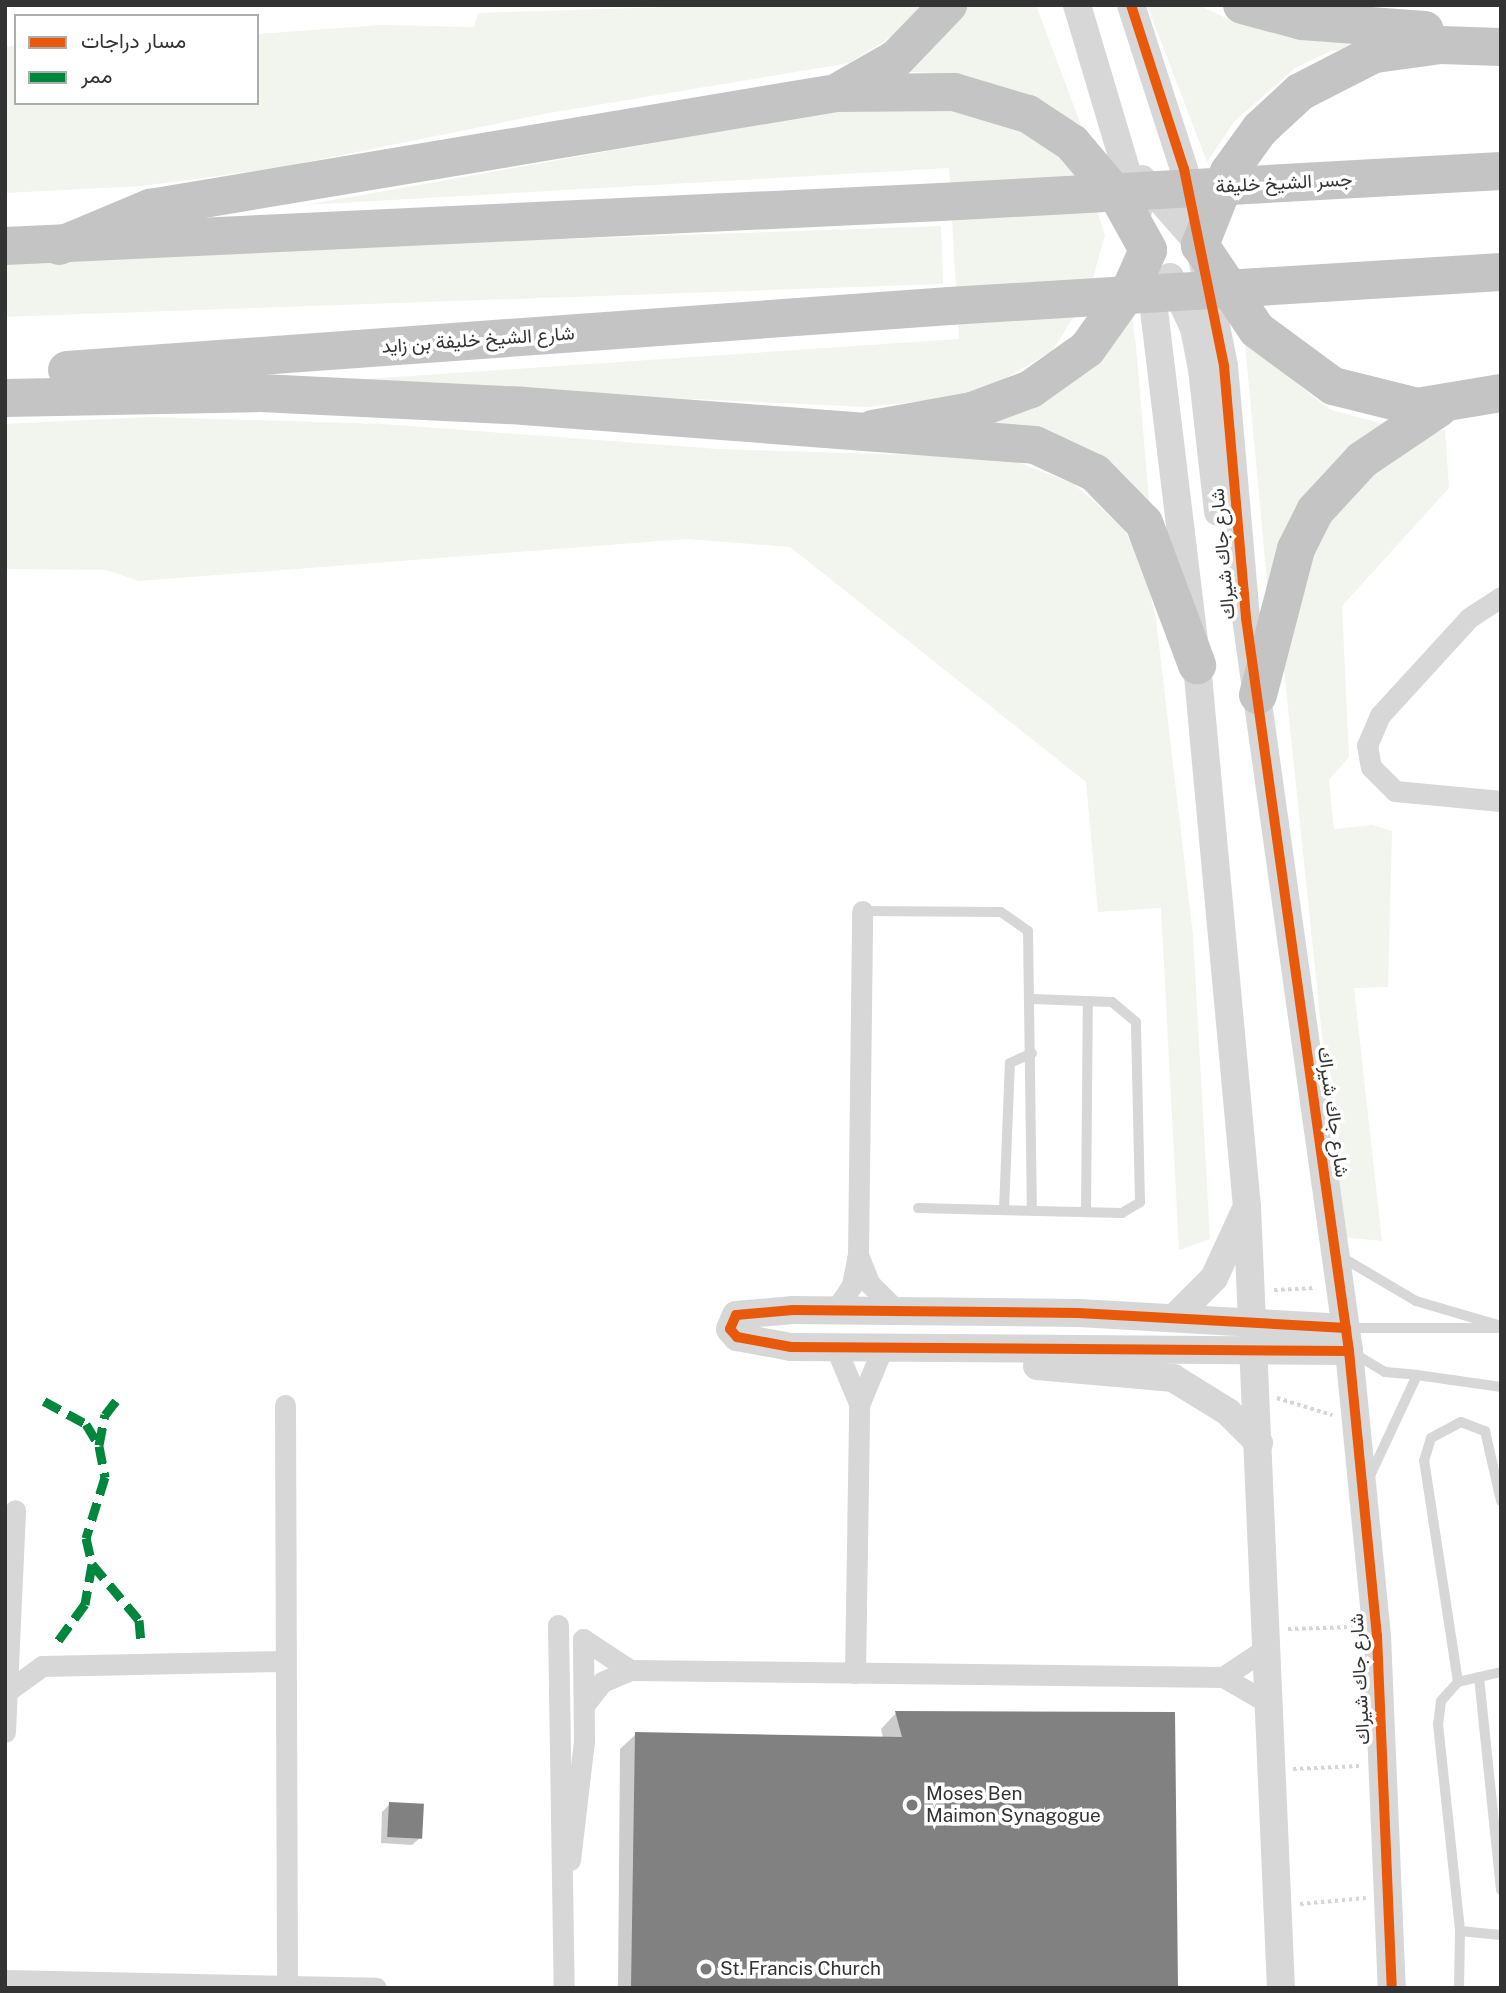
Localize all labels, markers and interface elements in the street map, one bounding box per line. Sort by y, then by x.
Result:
legend [14,14,259,105]
text: مسار دراجات [81,28,186,53]
text: ممر [81,63,112,88]
street label: جسر الشيخ خليفة [1215,168,1353,198]
street label: شارع الشيخ خليفة بن زايد [381,322,575,358]
street label: شارع جاك شيراك [1206,487,1240,621]
street label: شارع جاك شيراك [1313,1045,1353,1179]
street label: شارع جاك شيراك [1345,1613,1375,1745]
place label: Moses Ben Maimon Synagogue [926,1783,1101,1827]
marker: Moses Ben Maimon Synagogue [904,1797,920,1813]
place label: St. Francis Church [720,1958,881,1980]
marker: St. Francis Church [698,1961,714,1977]

